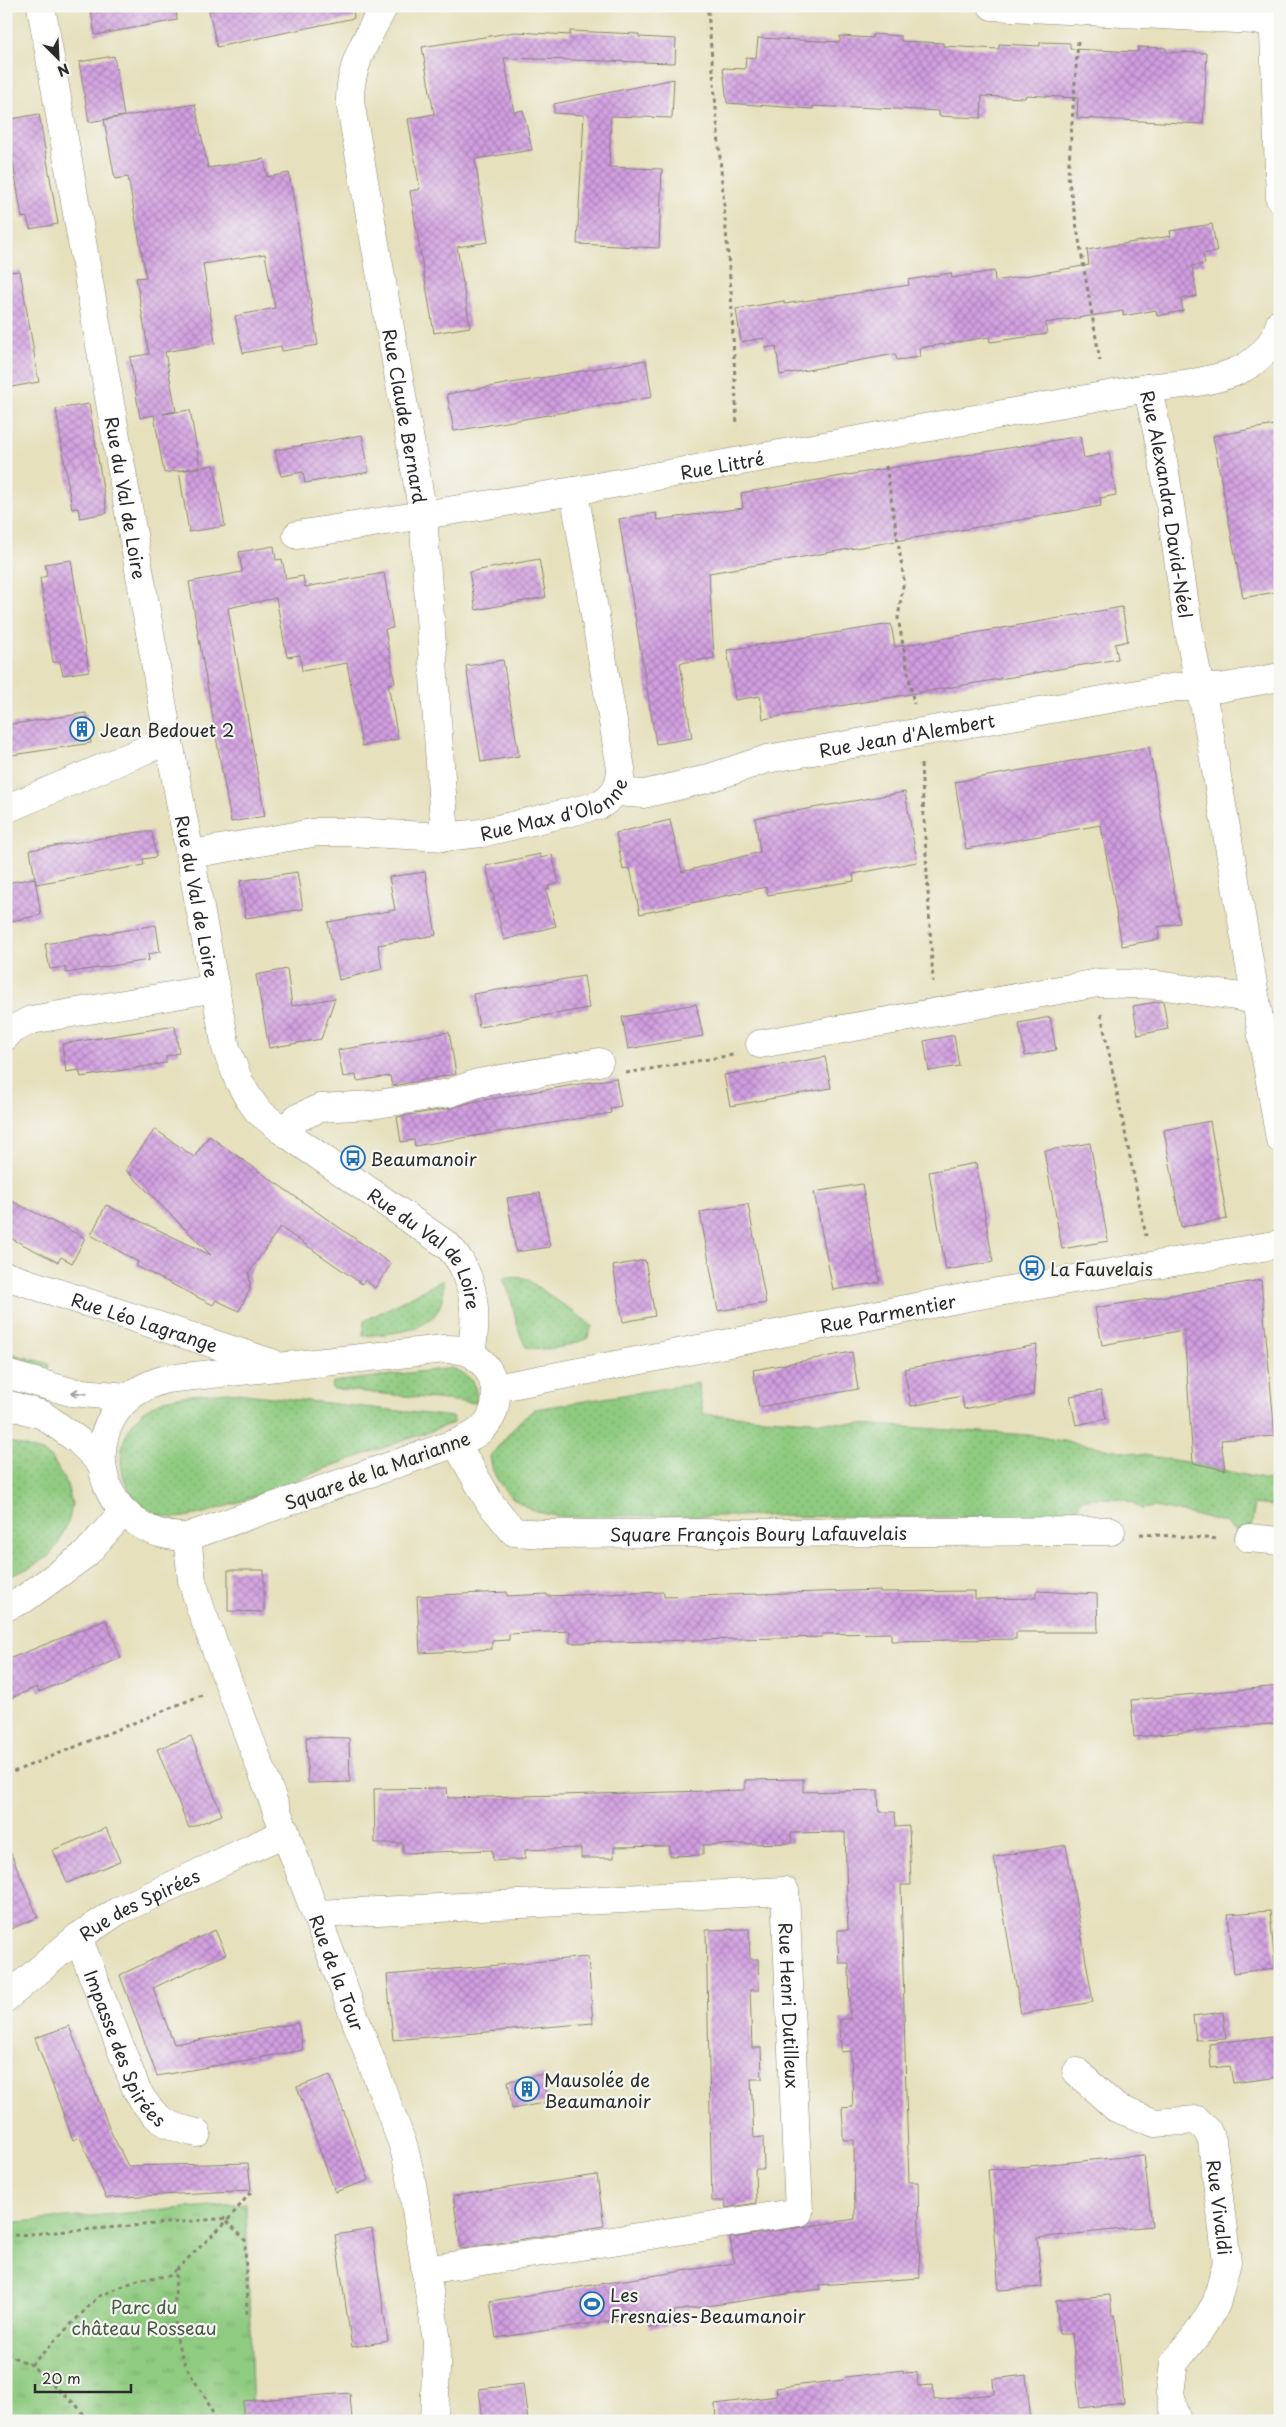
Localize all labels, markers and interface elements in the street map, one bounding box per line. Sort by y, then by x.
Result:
north arrow [32,32,82,82]
text: N [54,58,73,82]
street label: Rue Claude Bernard [377,326,434,505]
street label: Rue Alexandra David-Néel [1135,387,1200,620]
street label: Rue du Val de Loire [99,414,154,581]
street label: Rue Littré [678,444,766,485]
street label: Rue Jean d'Alembert [817,706,997,763]
building icon: Jean Bedouet 2 [69,716,95,742]
place label: Jean Bedouet 2 [100,716,234,743]
street label: Rue Max d'Olonne [477,775,633,846]
street label: Rue du Val de Loire [169,813,226,980]
bus stop icon: Beaumanoir [340,1145,366,1171]
place label: Beaumanoir [370,1145,478,1172]
street label: Rue du Val de Loire [363,1181,488,1310]
bus stop icon: La Fauvelais [1019,1255,1045,1281]
place label: La Fauvelais [1050,1255,1153,1282]
street label: Rue Léo Lagrange [68,1285,222,1358]
street label: Rue Parmentier [818,1286,959,1339]
one-way arrow [71,1388,87,1398]
street label: Square de la Marianne [280,1424,474,1516]
street label: Square François Boury Lafauvelais [610,1519,907,1547]
street label: Rue des Spirées [73,1861,204,1947]
street label: Rue de la Tour [304,1910,372,2035]
street label: Rue Henri Dutilleux [773,1922,807,2089]
street label: Impasse des Spirées [78,1966,172,2133]
place label: Mausolée de Beaumanoir [544,2066,652,2114]
building icon: Mausolée de Beaumanoir [514,2076,540,2102]
street label: Rue Vivaldi [1201,2158,1240,2257]
place label: Les Fresnaies-Beaumanoir [610,2281,807,2329]
sports icon: Les Fresnaies-Beaumanoir [579,2291,605,2317]
park label: Parc du château Rosseau [72,2293,216,2341]
scale bar [35,2362,131,2394]
text: 20 m [42,2366,81,2389]

